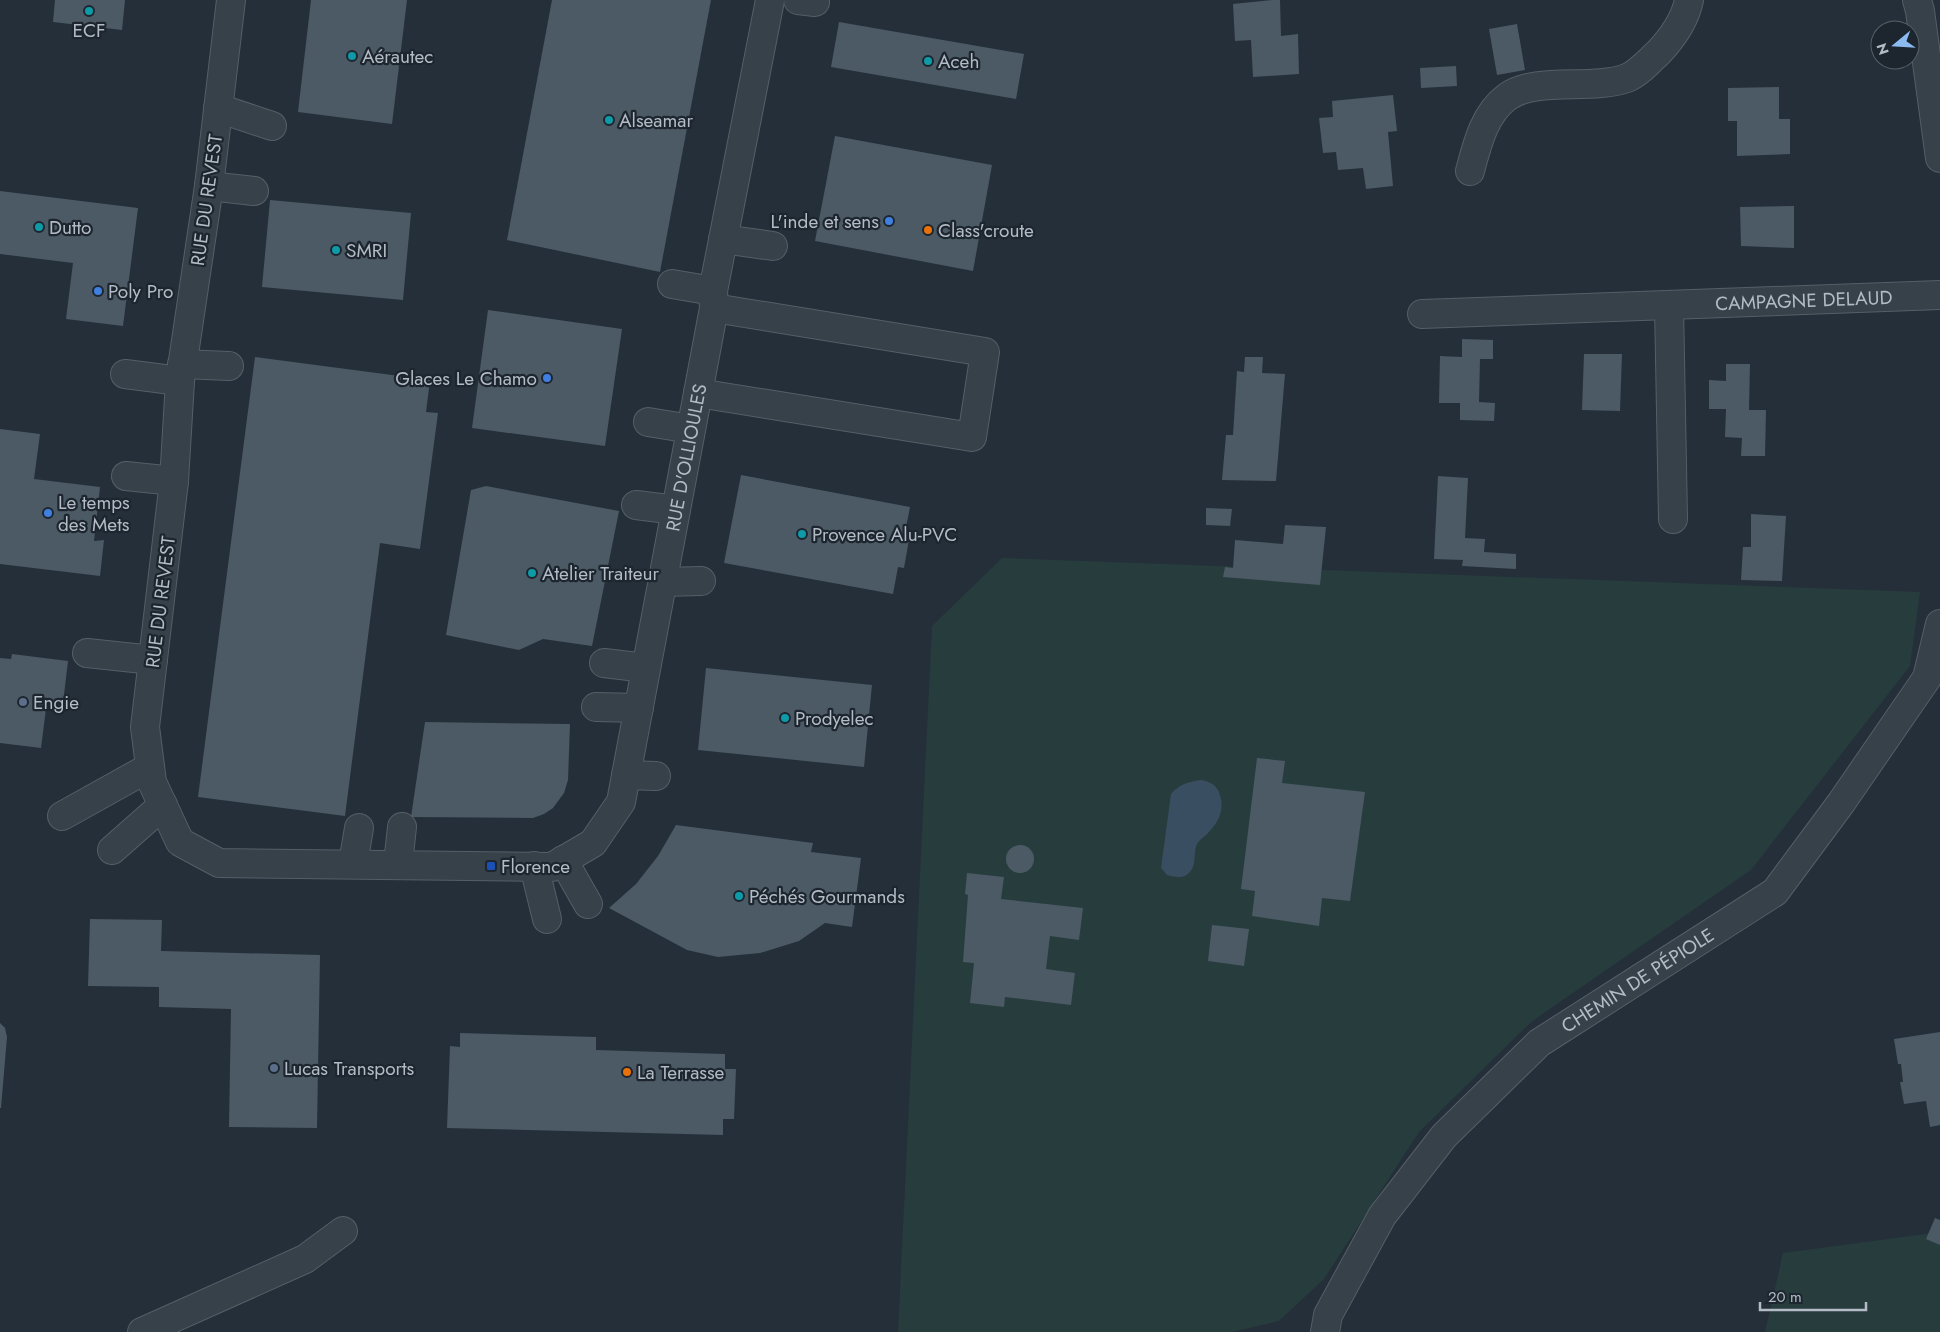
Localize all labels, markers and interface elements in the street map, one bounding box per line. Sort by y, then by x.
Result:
marker: ECF [83,5,95,17]
place label: ECF [73,17,105,44]
north arrow [1870,20,1920,70]
text: N [1871,41,1894,57]
place label: Aérautec [362,43,433,70]
place label: Aceh [938,48,979,75]
marker: Aérautec [346,50,358,62]
marker: Aceh [922,55,934,67]
place label: Alseamar [619,107,693,134]
marker: Alseamar [603,114,615,126]
street label: RUE DU REVEST [184,132,229,268]
place label: L'inde et sens [770,208,879,235]
place label: Dutto [49,214,91,241]
marker: L'inde et sens [883,215,895,227]
place label: Class'croute [938,217,1034,244]
marker: Dutto [33,221,45,233]
marker: Class'croute [922,224,934,236]
place label: SMRI [346,237,387,264]
marker: SMRI [330,244,342,256]
place label: Poly Pro [108,278,173,305]
street label: CAMPAGNE DELAUD [1715,284,1893,317]
marker: Poly Pro [92,285,104,297]
place label: Glaces Le Chamo [395,365,537,392]
marker: Glaces Le Chamo [541,372,553,384]
street label: RUE D'OLLIOULES [659,382,713,534]
place label: Le temps des Mets [58,489,130,538]
marker: Le temps des Mets [42,507,54,519]
place label: Provence Alu-PVC [812,521,957,548]
marker: Provence Alu-PVC [796,528,808,540]
street label: RUE DU REVEST [139,534,182,669]
place label: Atelier Traiteur [542,560,659,587]
marker: Atelier Traiteur [526,567,538,579]
place label: Engie [33,689,79,716]
marker: Engie [17,696,29,708]
place label: Prodyelec [795,705,874,732]
marker: Prodyelec [779,712,791,724]
place label: Florence [501,853,570,880]
marker: Florence [485,860,497,872]
place label: Péchés Gourmands [749,883,905,910]
marker: Péchés Gourmands [733,890,745,902]
street label: CHEMIN DE PÉPIOLE [1556,922,1719,1039]
place label: Lucas Transports [284,1055,415,1082]
place label: La Terrasse [637,1059,725,1086]
marker: Lucas Transports [268,1062,280,1074]
marker: La Terrasse [621,1066,633,1078]
scale bar [1760,1280,1866,1312]
text: 20 m [1768,1286,1802,1308]

